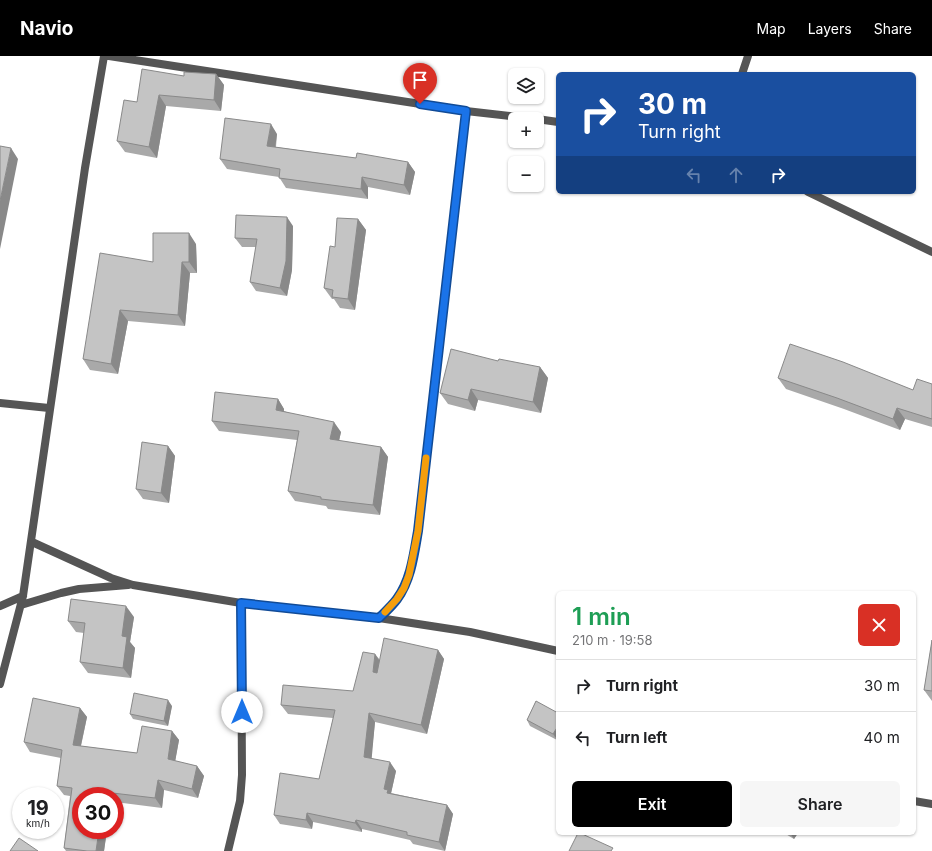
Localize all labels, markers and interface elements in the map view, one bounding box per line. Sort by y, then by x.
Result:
text: Navio [20,17,73,40]
text: Map [757,20,786,37]
text: Layers [808,20,852,37]
text: Share [874,20,912,37]
pin [403,63,437,104]
map controls [508,68,544,192]
button: layers [508,68,544,104]
icon: arrive [409,69,431,91]
text: 30 m [638,87,707,121]
icon: right [572,88,624,140]
button: + [508,112,544,148]
text: Turn right [638,121,721,142]
button: − [508,156,544,192]
icon: left [683,164,705,186]
icon: ahead [725,164,747,186]
icon: right [767,164,789,186]
text: 1 min [572,602,631,631]
button: close [858,604,900,646]
text: 210 m · 19:58 [572,632,653,648]
icon: right [572,675,594,697]
text: Turn right [606,676,678,695]
text: 30 m [864,676,900,695]
position arrow [221,691,263,733]
icon: left [572,727,594,749]
text: Turn left [606,728,667,747]
text: 40 m [863,728,900,747]
button: Exit [572,781,732,827]
button: Share [740,781,900,827]
speed limit sign: 30 [72,787,124,839]
text: 19 [27,796,49,820]
text: km/h [26,817,50,829]

